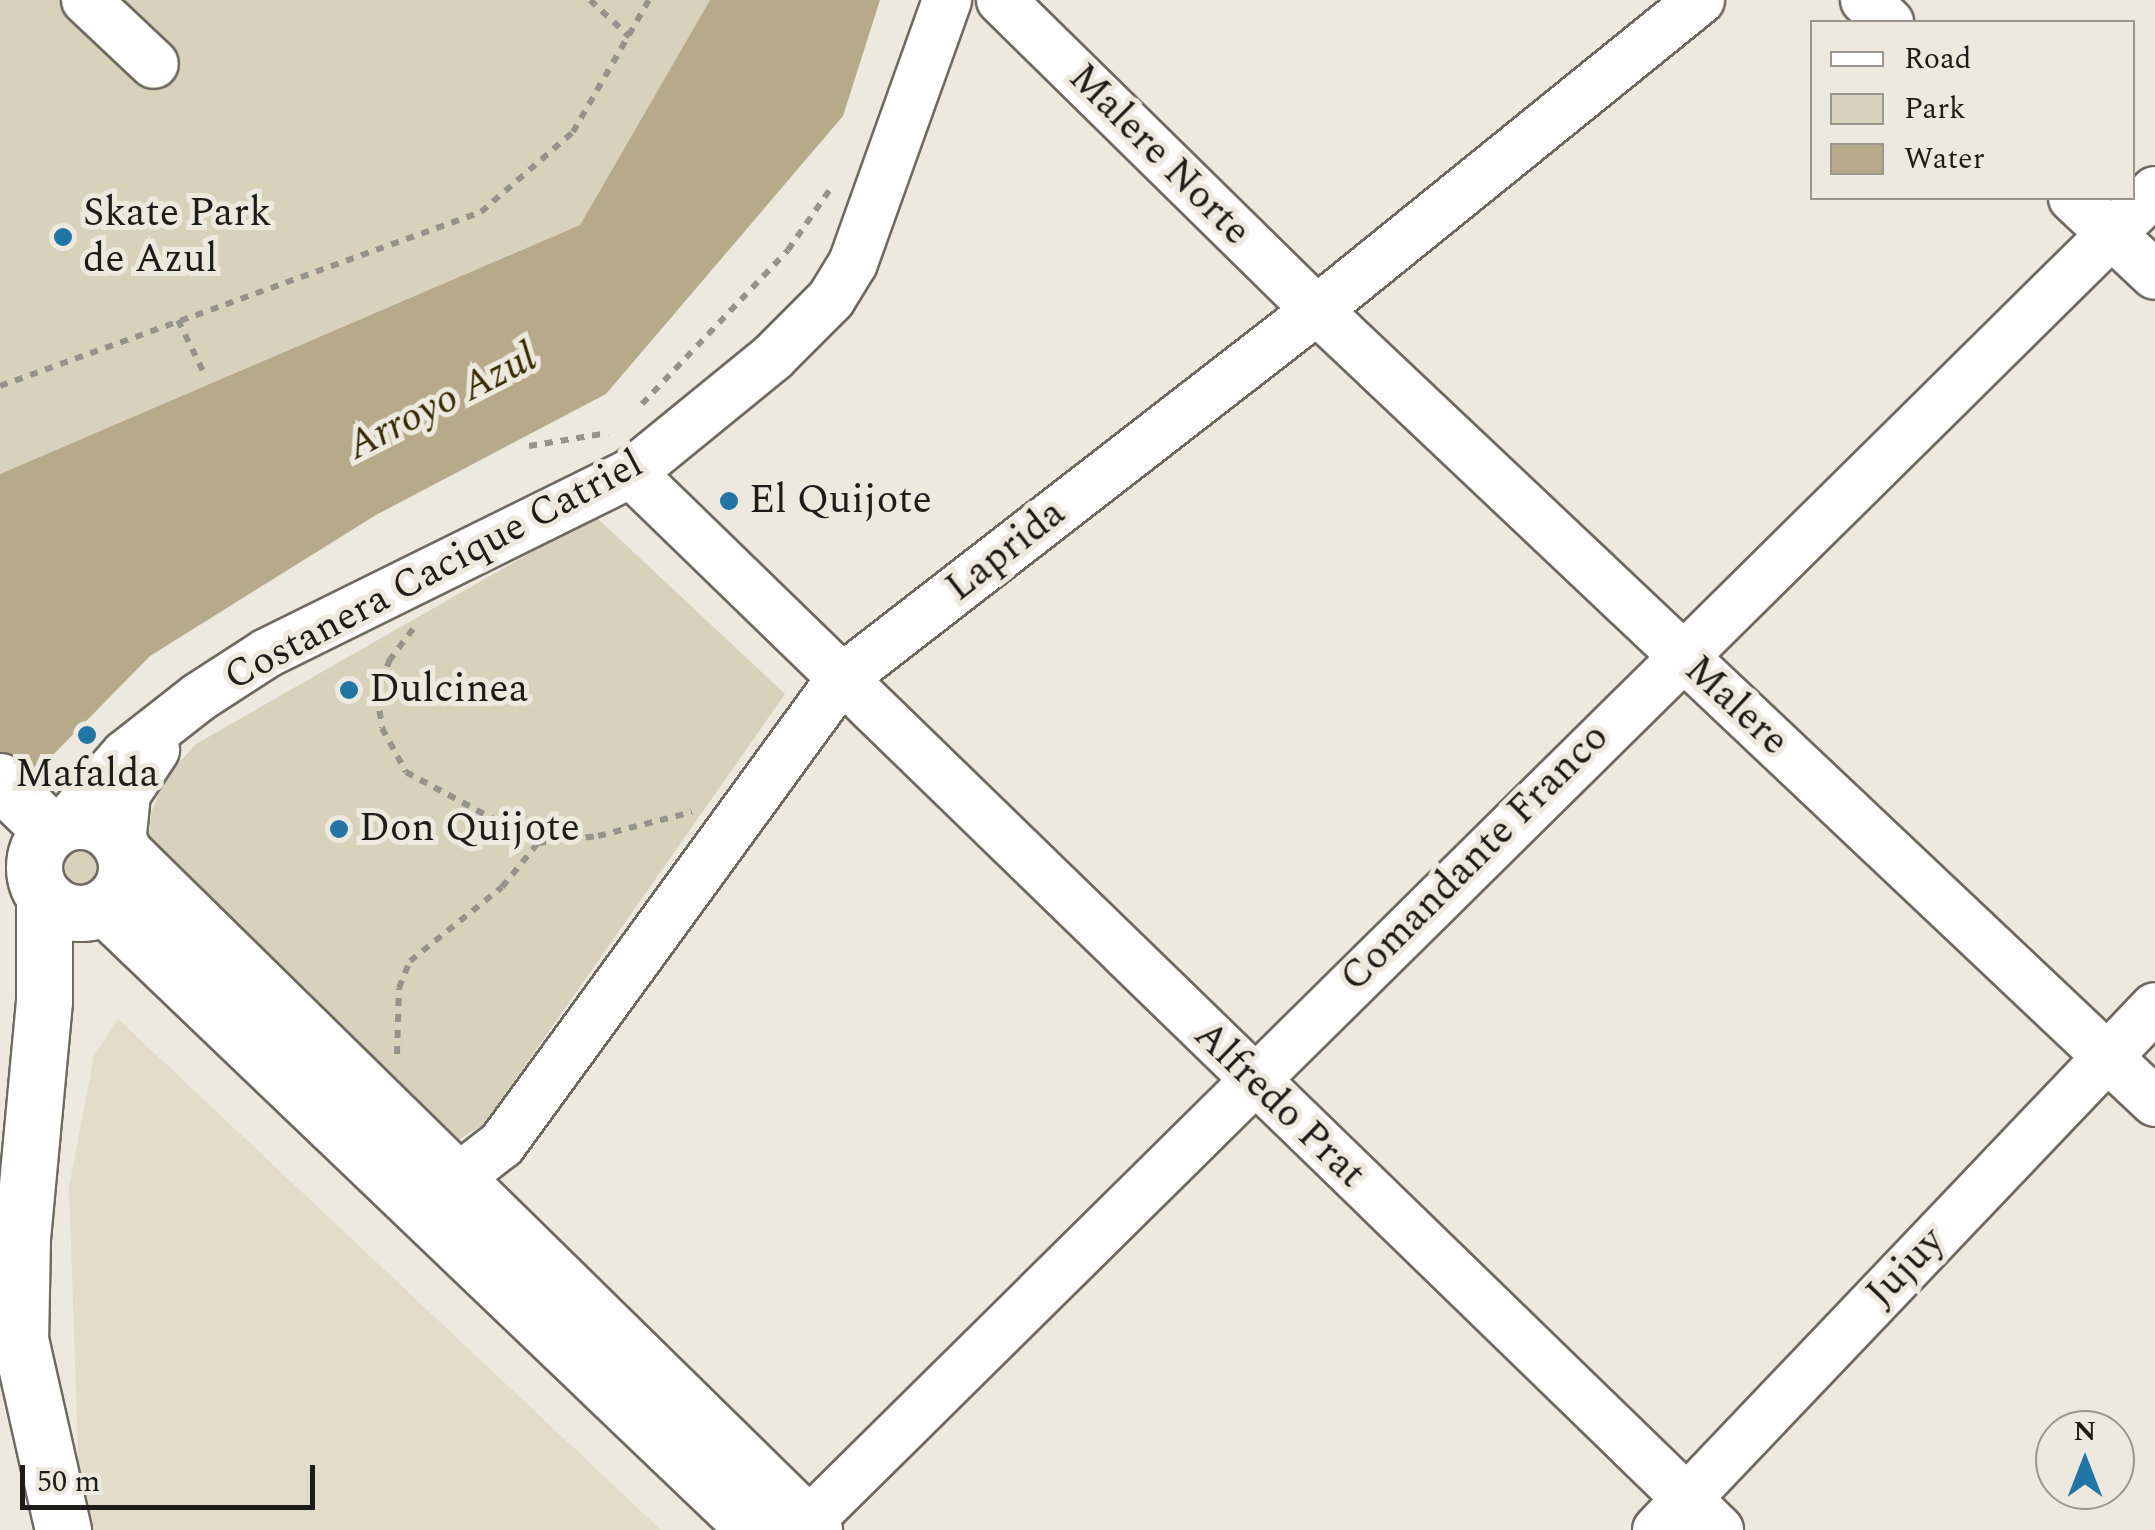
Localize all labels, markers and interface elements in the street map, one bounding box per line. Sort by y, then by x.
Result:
legend [1810,20,2135,200]
text: Road [1904,36,1972,82]
street label: Malere Norte [1058,54,1260,256]
text: Park [1904,86,1966,132]
text: Water [1904,136,1985,182]
place label: Skate Park de Azul [83,190,272,284]
marker: Skate Park de Azul [52,226,74,248]
water label: Arroyo Azul [339,333,545,471]
street label: Costanera Cacique Catriel [217,440,651,702]
place label: El Quijote [749,477,932,525]
marker: El Quijote [718,490,740,512]
street label: Laprida [937,490,1075,612]
street label: Malere [1674,646,1798,766]
place label: Dulcinea [369,666,528,714]
marker: Dulcinea [338,679,360,701]
street label: Comandante Franco [1331,714,1619,1002]
marker: Mafalda [76,724,98,746]
place label: Mafalda [15,751,159,799]
place label: Don Quijote [359,805,580,853]
marker: Don Quijote [328,818,350,840]
street label: Alfredo Prat [1183,1012,1375,1198]
street label: Jujuy [1857,1218,1955,1318]
north arrow [2035,1410,2135,1510]
text: N [2074,1410,2096,1453]
scale bar [25,1445,320,1507]
text: 50 m [37,1459,100,1505]

